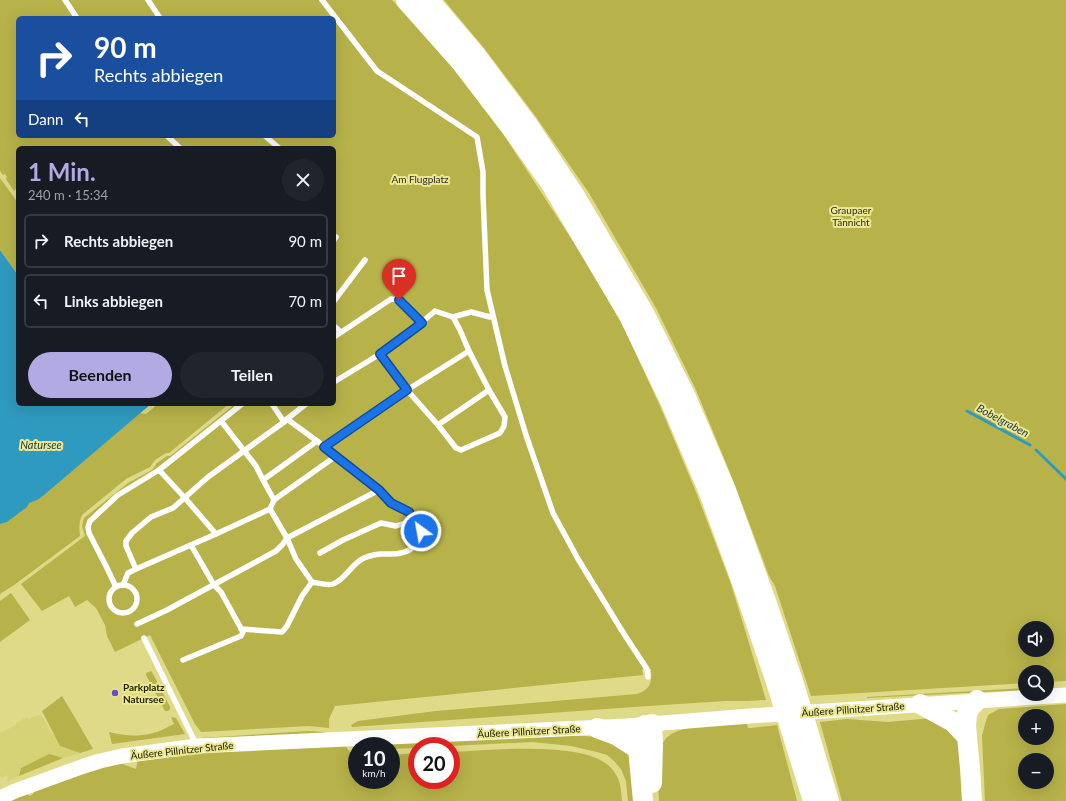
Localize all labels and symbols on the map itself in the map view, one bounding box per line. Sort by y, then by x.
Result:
park label: Am Flugplatz [391,173,449,185]
park label: Graupaer Tännicht [831,204,872,228]
pin [382,259,416,300]
water label: Bobelgraben [975,401,1031,439]
water label: Natursee [20,438,62,451]
position arrow [400,510,442,552]
place label: Parkplatz Natursee [123,681,165,705]
marker: Parkplatz Natursee [110,688,120,698]
street label: Äußere Pillnitzer Straße [801,699,905,719]
street label: Äußere Pillnitzer Straße [477,722,581,740]
speed limit sign: 20 [408,737,460,789]
street label: Äußere Pillnitzer Straße [130,739,234,761]

